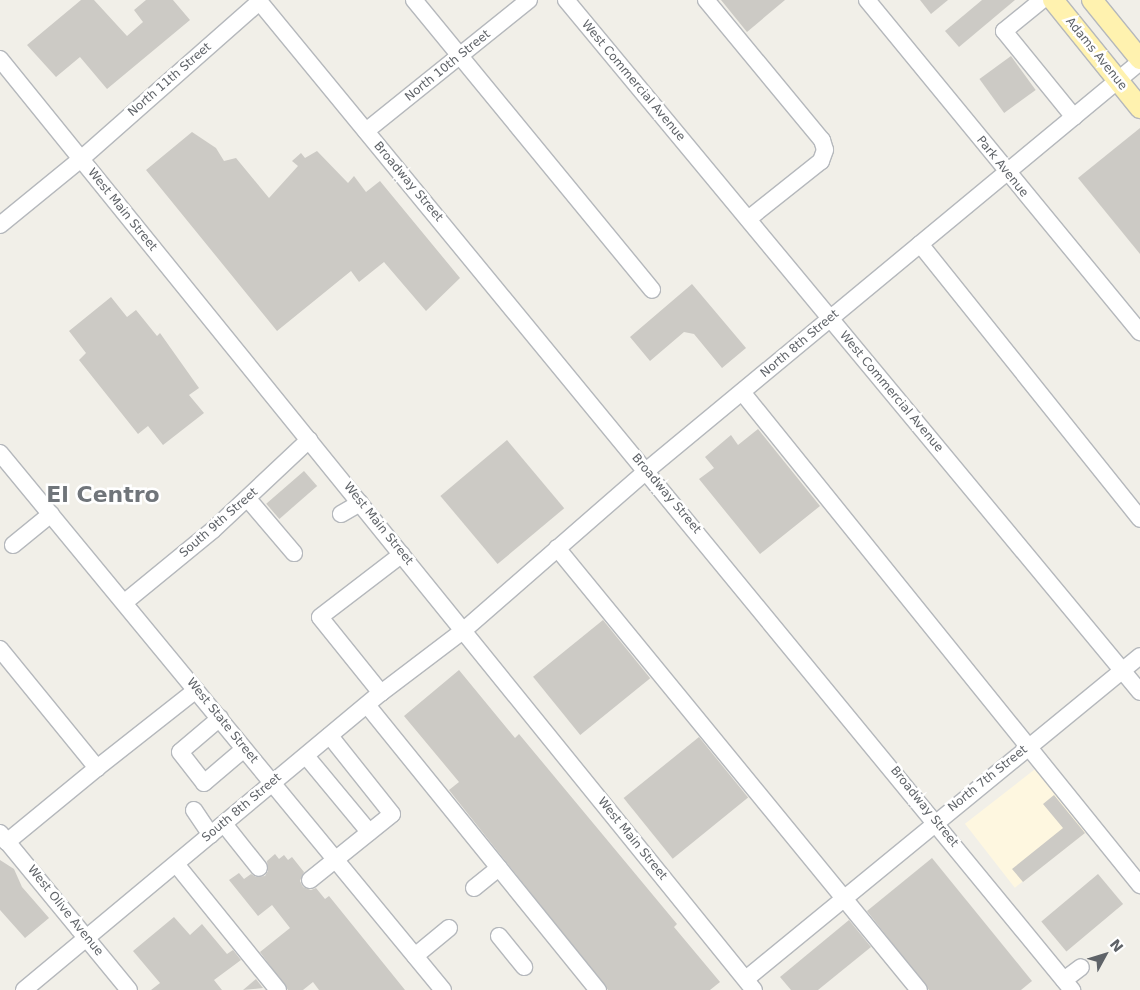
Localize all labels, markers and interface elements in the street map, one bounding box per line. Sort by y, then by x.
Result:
street label: Adams Avenue [1062,15,1130,93]
street label: West Commercial Avenue [578,18,688,144]
street label: North 10th Street [403,27,493,105]
street label: North 11th Street [126,40,214,120]
street label: Park Avenue [973,134,1031,200]
street label: Broadway Street [370,139,446,225]
street label: West Main Street [84,166,160,254]
street label: North 8th Street [758,307,842,381]
street label: West Commercial Avenue [836,329,946,455]
street label: Broadway Street [628,451,704,537]
street label: West Main Street [340,480,416,568]
district label: El Centro [46,482,160,508]
street label: South 9th Street [177,485,261,561]
street label: West State Street [183,676,261,766]
street label: North 7th Street [946,743,1030,815]
street label: Broadway Street [887,764,961,850]
street label: South 8th Street [199,771,285,845]
street label: West Main Street [594,795,670,883]
street label: West Olive Avenue [24,863,106,959]
north arrow [1080,930,1130,980]
text: N [1107,936,1127,955]

